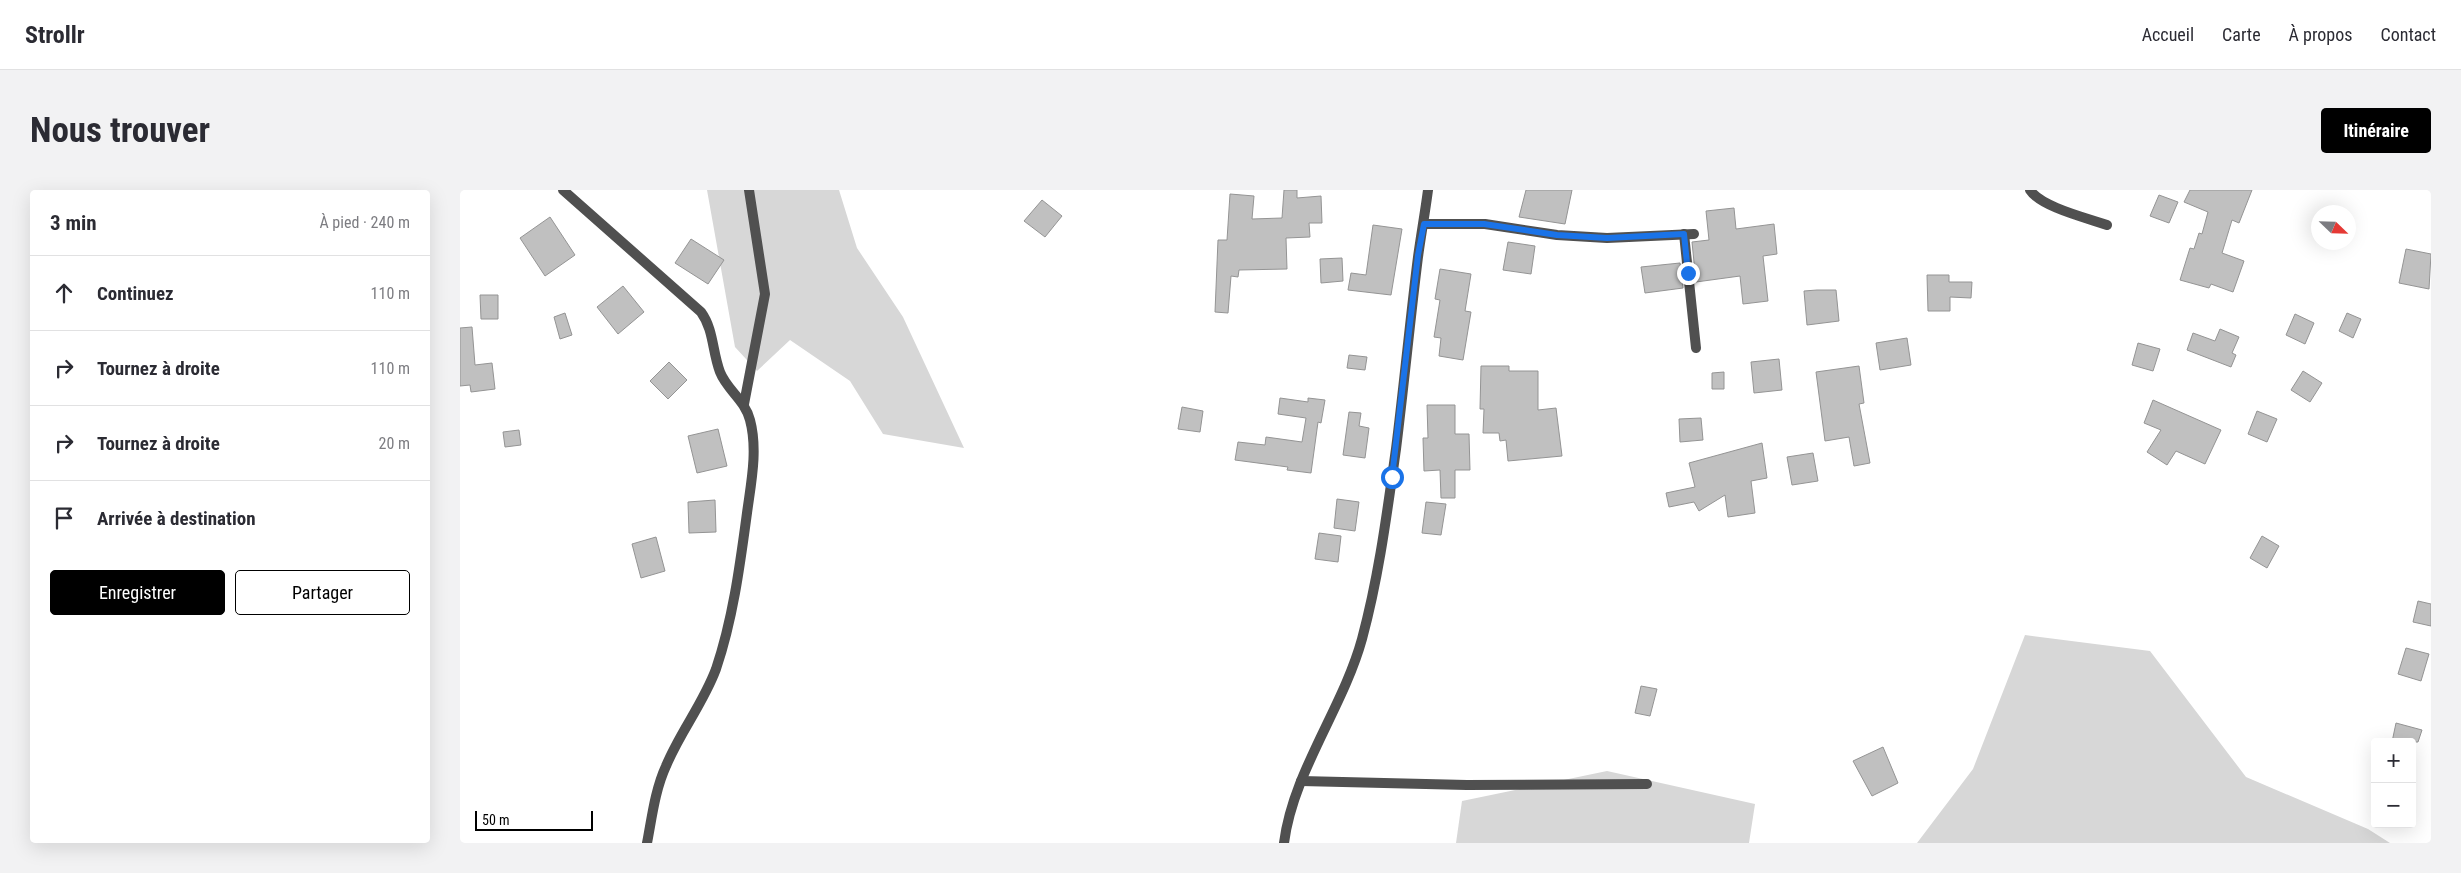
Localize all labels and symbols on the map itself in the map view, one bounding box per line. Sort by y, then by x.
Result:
north arrow [2311,205,2356,250]
route end [1677,262,1700,285]
route start [1381,466,1404,489]
scale bar [475,808,592,831]

